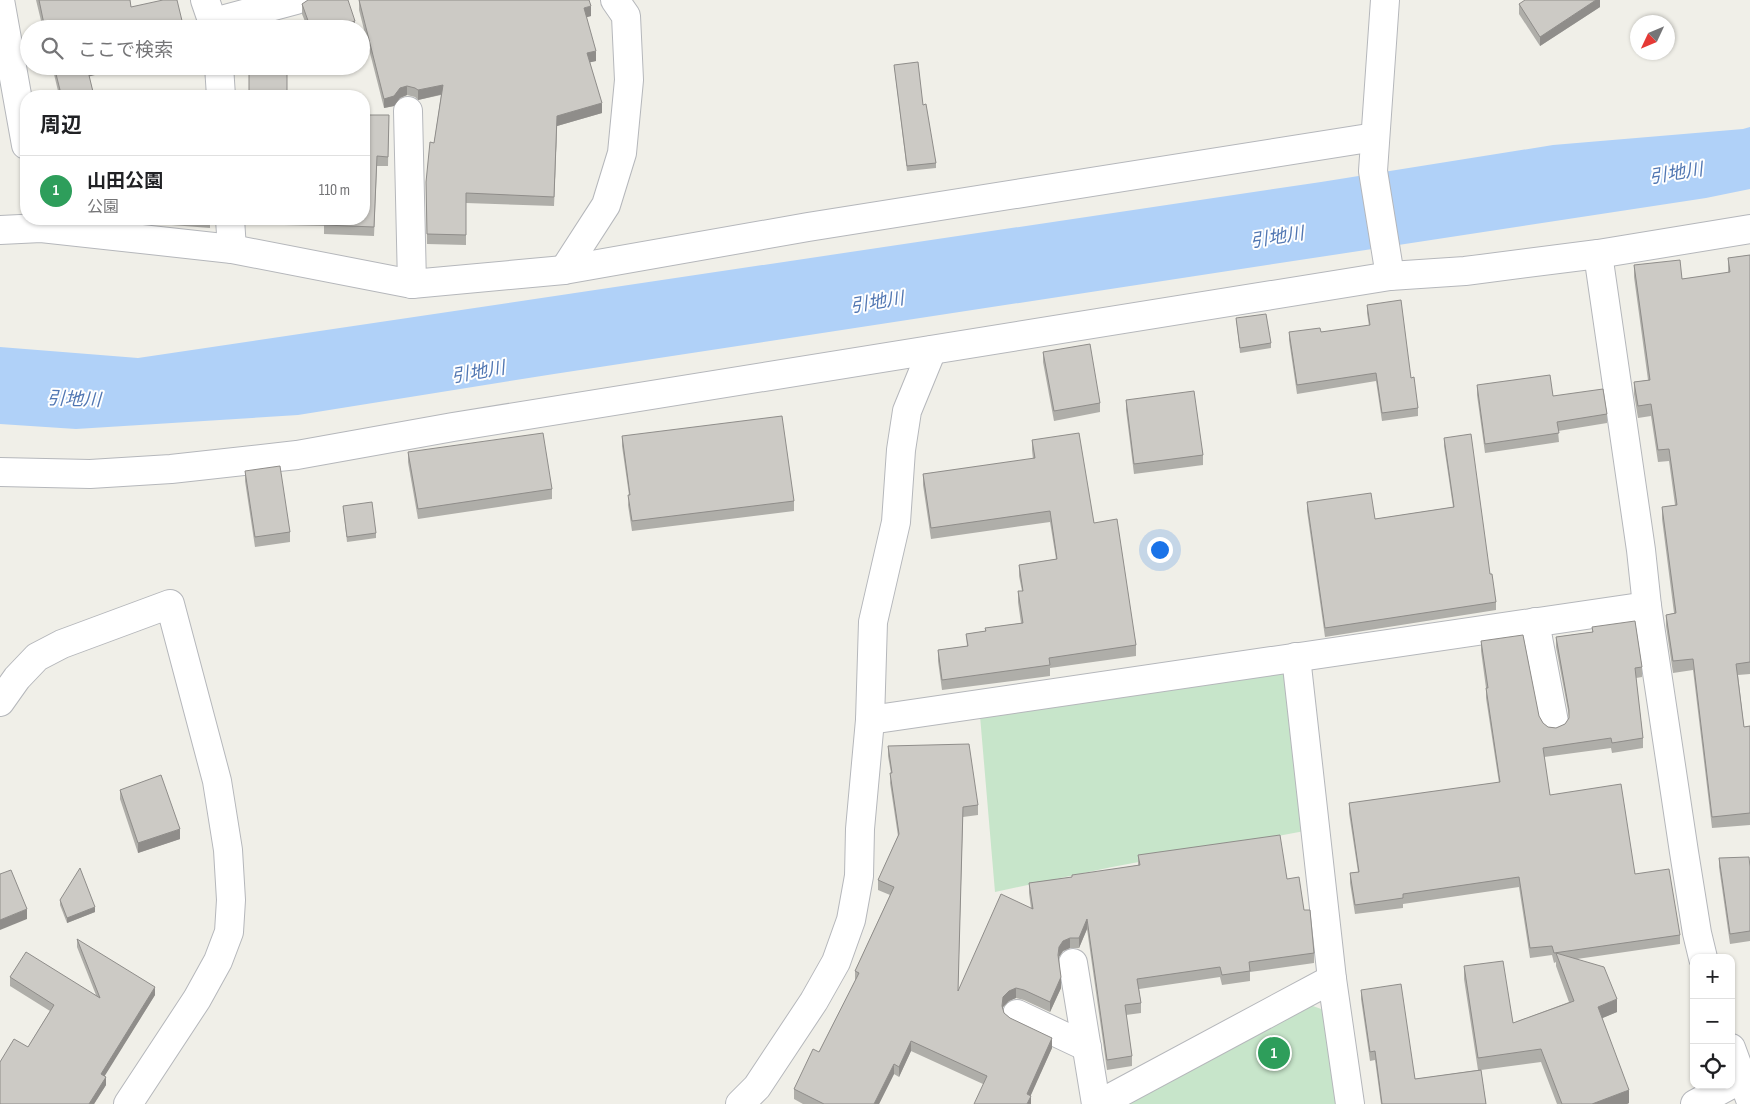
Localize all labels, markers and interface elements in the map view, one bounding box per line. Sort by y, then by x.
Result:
north arrow [1630,15,1675,60]
search box [20,20,370,75]
icon: search [38,34,66,62]
text: ここで検索 [78,39,173,62]
text: 周辺 [40,113,82,138]
water label: 引地川 [1648,159,1706,188]
text: 山田公園 [87,170,163,193]
text: 1 [53,181,59,200]
text: 110 m [319,181,350,200]
text: 公園 [87,198,119,217]
water label: 引地川 [1249,223,1307,252]
water label: 引地川 [849,288,907,317]
water label: 引地川 [450,357,508,388]
water label: 引地川 [47,388,103,411]
your location [1147,537,1173,563]
map controls [1690,954,1735,1089]
button: + [1690,954,1735,999]
button: − [1690,999,1735,1044]
pin: 1 [1258,1034,1290,1072]
button: locate [1690,1044,1735,1089]

